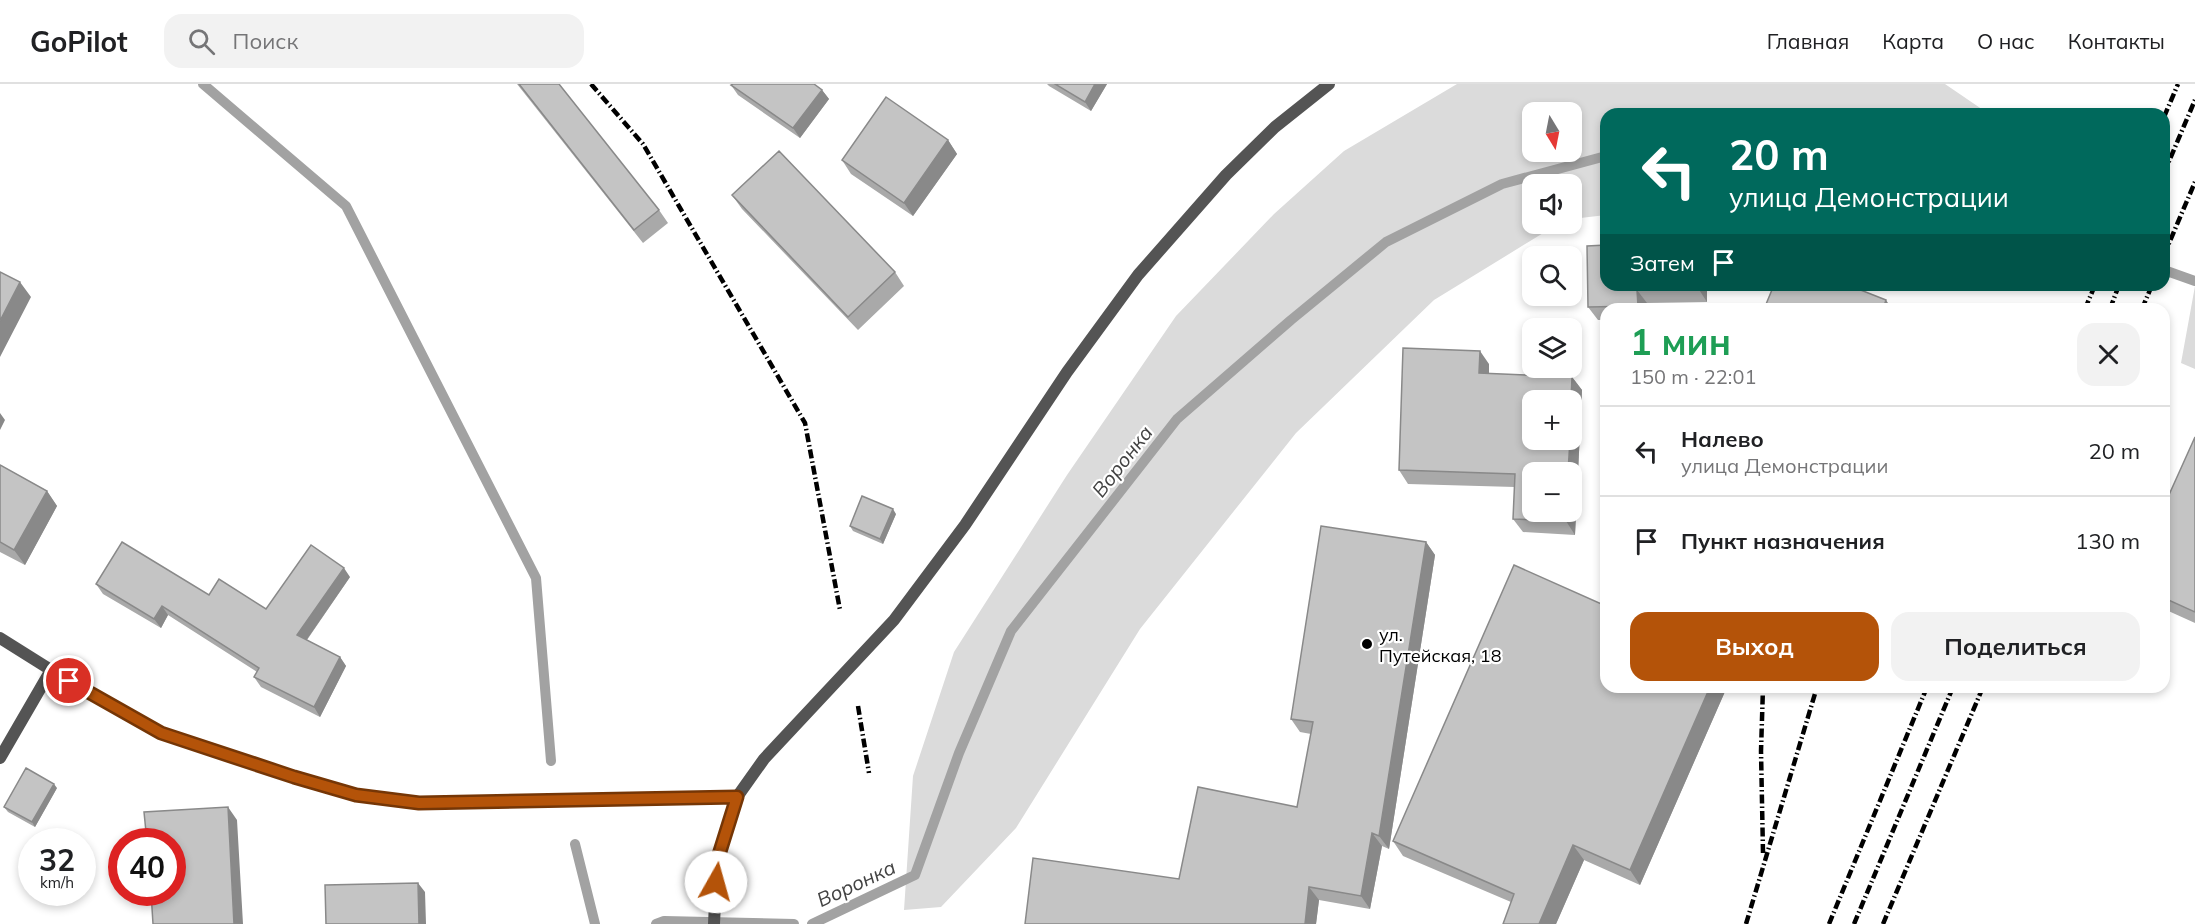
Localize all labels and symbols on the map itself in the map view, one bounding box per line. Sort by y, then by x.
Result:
north arrow [1522,102,1582,162]
water label: Воронка [1086,420,1158,502]
place label: ул. Путейская, 18 [1379,623,1501,667]
marker: ул. Путейская, 18 [1360,637,1374,651]
pin [43,655,94,706]
speed limit sign: 40 [108,828,186,906]
position arrow [684,850,748,914]
water label: Воронка [813,854,899,912]

